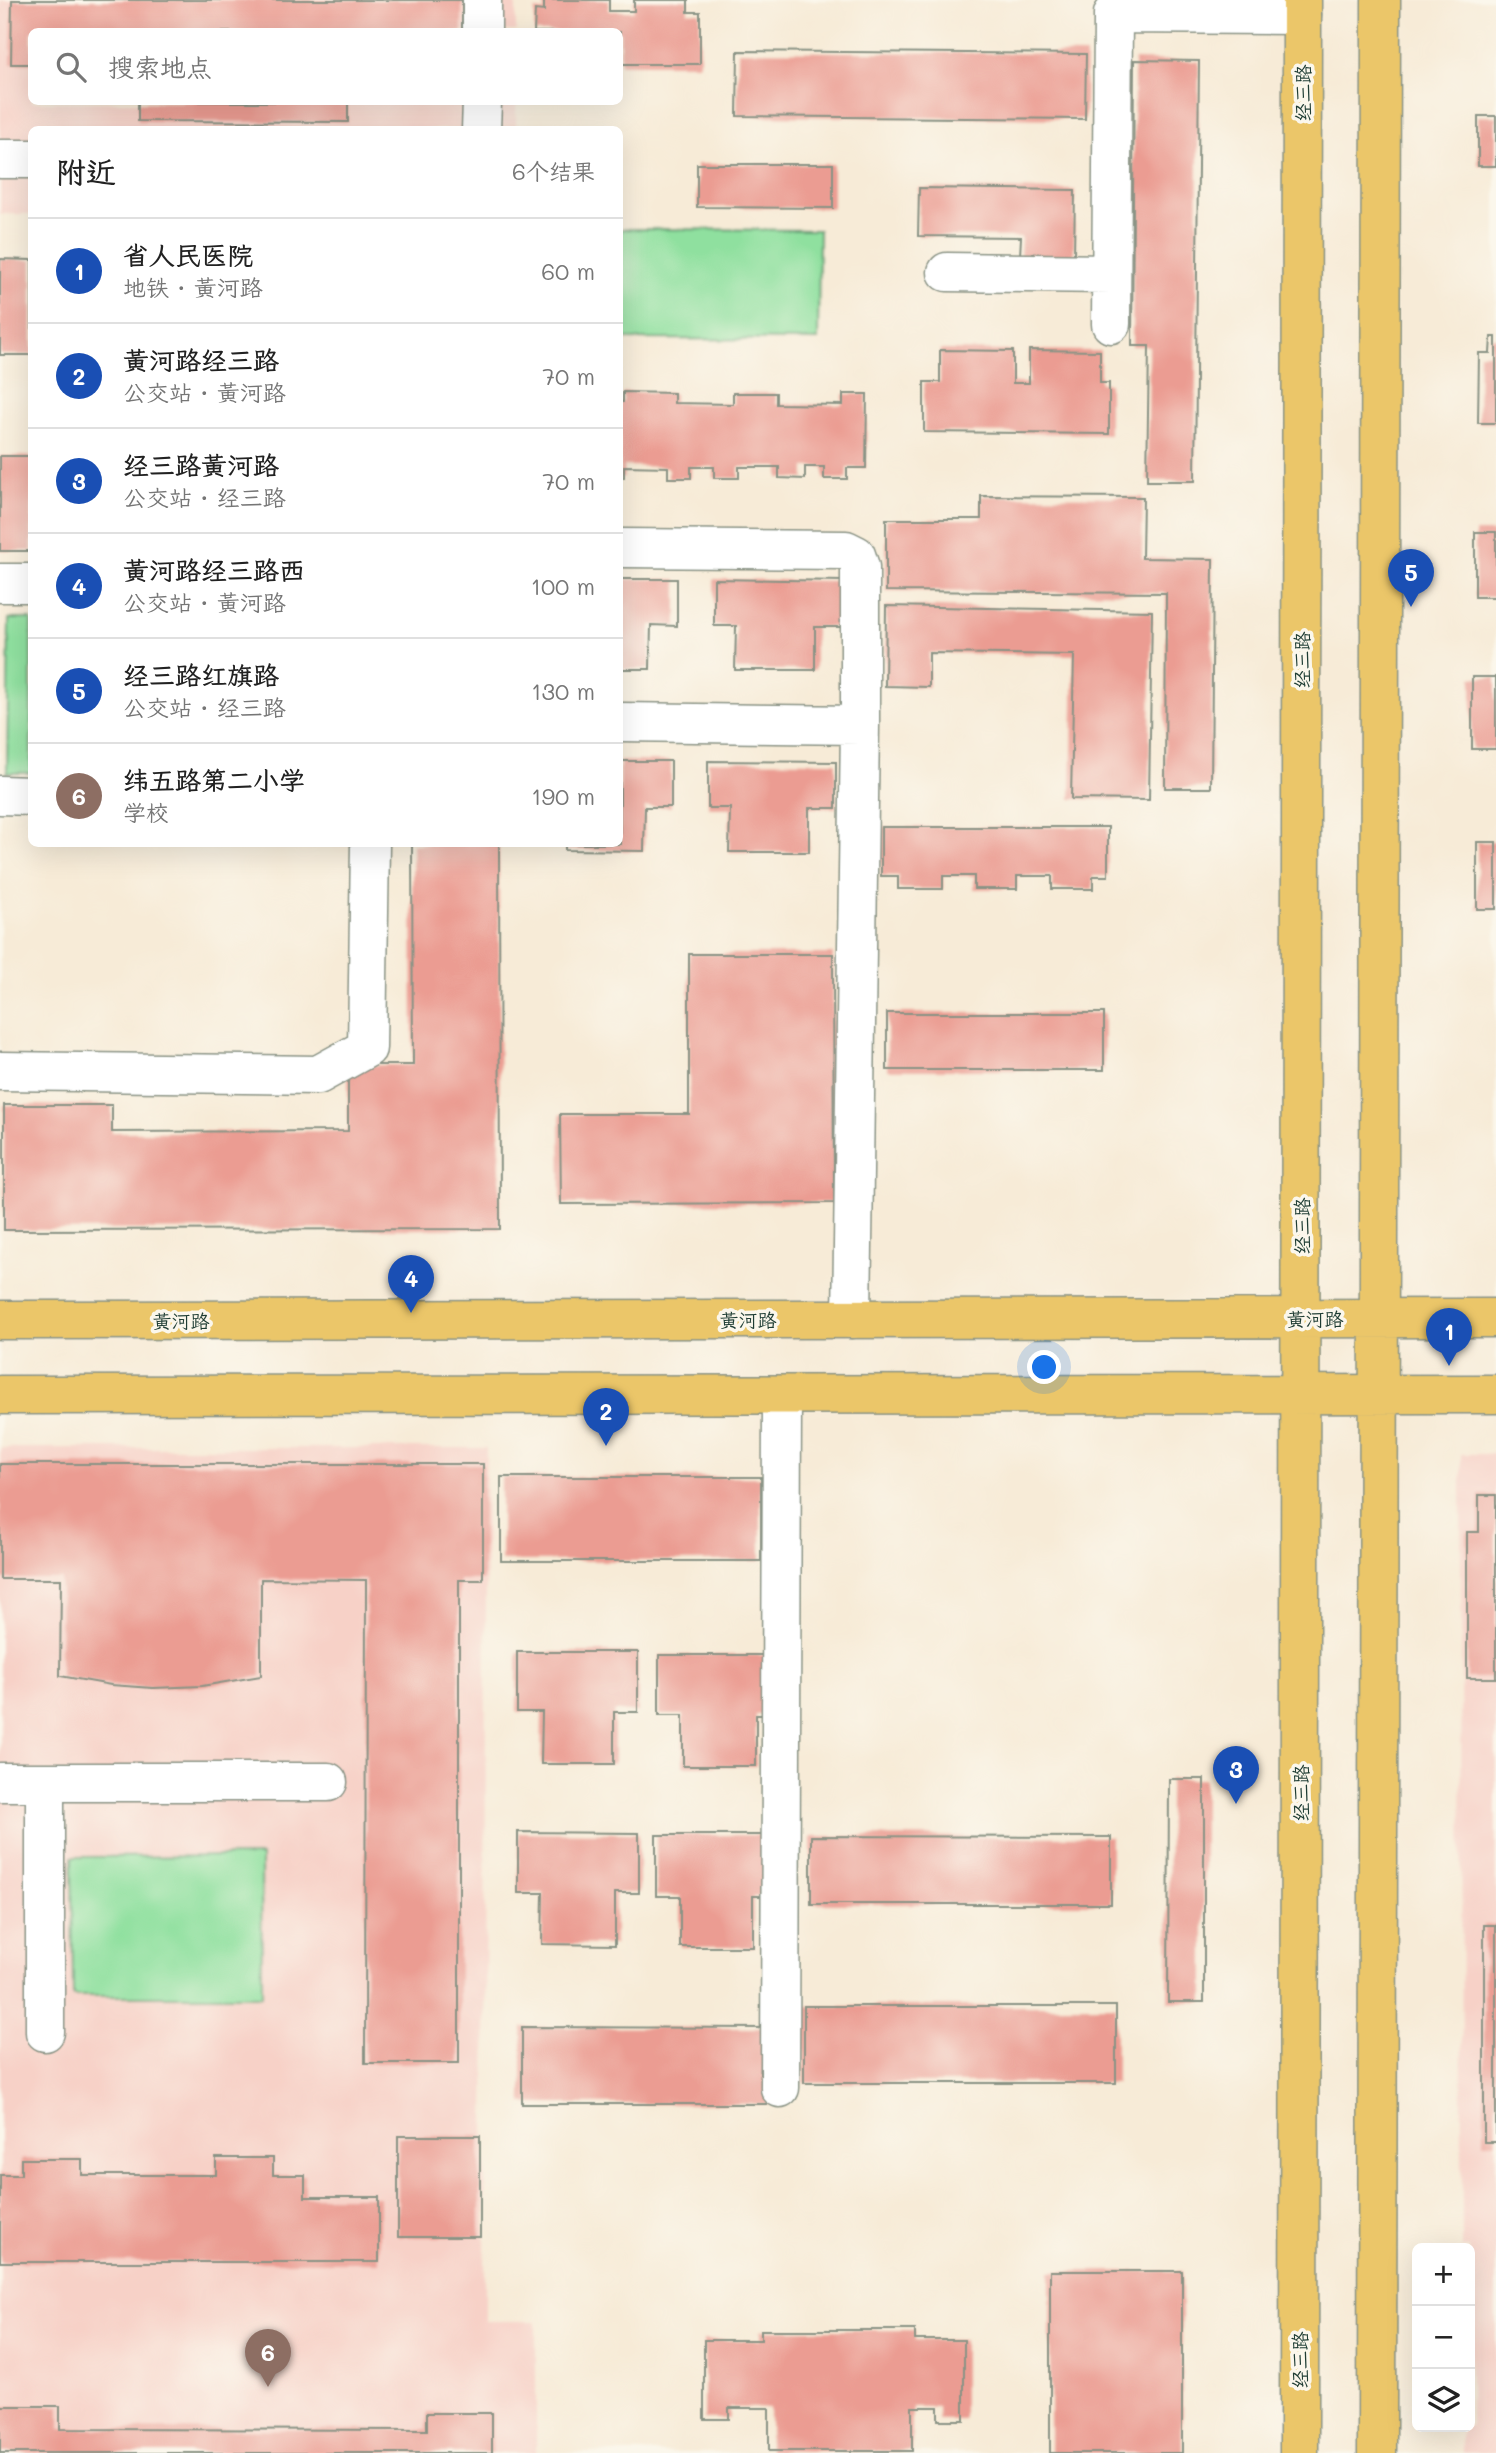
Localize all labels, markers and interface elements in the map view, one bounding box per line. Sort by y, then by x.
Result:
search box [28,28,623,105]
icon: search [52,48,90,86]
text: 搜索地点 [108,50,212,84]
street label: 经三路 [1290,64,1315,122]
text: 附近 [56,151,116,191]
text: 6个结果 [512,156,595,186]
text: 省人民医院 [123,238,253,272]
text: 1 [74,256,84,286]
text: 60 m [541,256,595,286]
text: 地铁 · 黄河路 [123,272,263,302]
text: 黄河路经三路 [123,343,279,377]
text: 2 [73,361,85,391]
text: 70 m [542,361,595,391]
text: 公交站 · 黄河路 [123,377,286,407]
text: 经三路黄河路 [123,448,279,482]
text: 3 [72,466,86,496]
text: 70 m [542,466,595,496]
text: 公交站 · 经三路 [123,482,286,512]
pin: 5 [1388,549,1434,607]
text: 黄河路经三路西 [123,553,305,587]
text: 4 [72,571,86,601]
text: 100 m [531,571,595,601]
text: 公交站 · 黄河路 [123,587,286,617]
street label: 经三路 [1289,631,1314,689]
text: 经三路红旗路 [123,658,279,692]
text: 5 [72,676,86,706]
text: 130 m [531,676,595,706]
text: 公交站 · 经三路 [123,692,286,722]
text: 纬五路第二小学 [123,763,305,797]
text: 6 [72,781,86,811]
text: 190 m [531,781,595,811]
text: 学校 [123,797,169,827]
street label: 经三路 [1289,1197,1314,1255]
pin: 4 [388,1255,434,1313]
street label: 黄河路 [1286,1306,1344,1331]
street label: 黄河路 [719,1307,777,1332]
street label: 黄河路 [152,1308,210,1333]
pin: 1 [1426,1308,1472,1366]
your location [1027,1350,1061,1384]
pin: 2 [583,1388,629,1446]
pin: 3 [1213,1746,1259,1804]
street label: 经三路 [1288,1764,1313,1822]
map controls [1412,2243,1475,2432]
button: + [1412,2243,1475,2306]
button: − [1412,2306,1475,2369]
pin: 6 [245,2329,291,2387]
street label: 经三路 [1287,2331,1312,2389]
button: layers [1412,2369,1475,2432]

